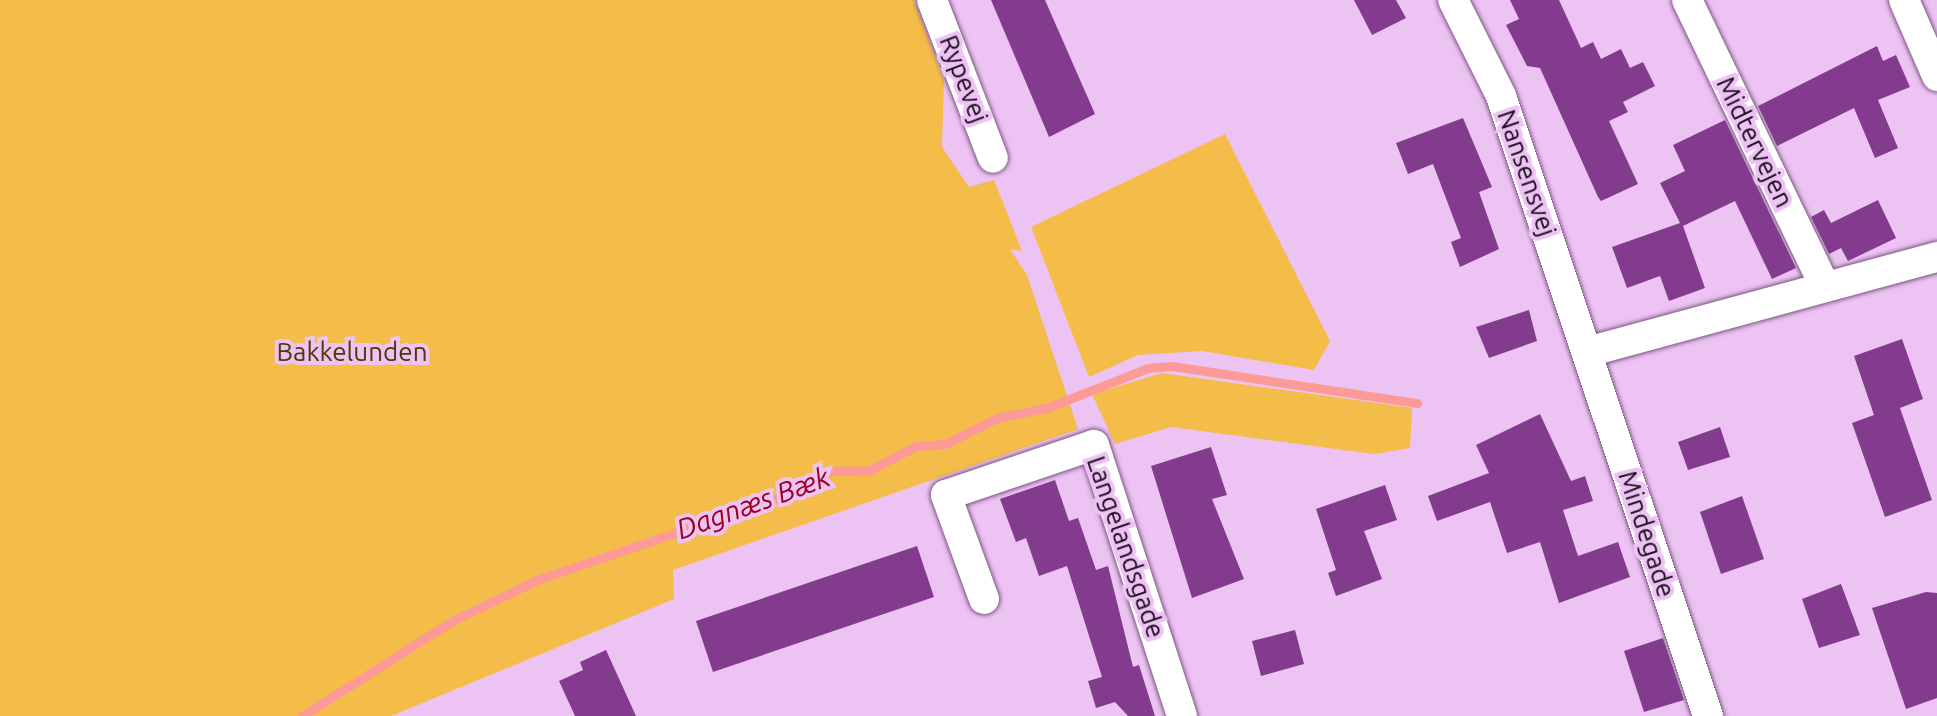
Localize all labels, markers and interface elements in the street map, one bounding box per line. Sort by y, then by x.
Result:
street label: Rypevej [933,31,995,127]
street label: Midtervejen [1710,72,1800,212]
street label: Nansensvej [1491,106,1563,240]
park label: Bakkelunden [277,336,427,368]
street label: Langelandsgade [1080,452,1172,642]
water label: Dagnæs Bæk [672,460,834,546]
street label: Mindegade [1612,467,1682,601]

